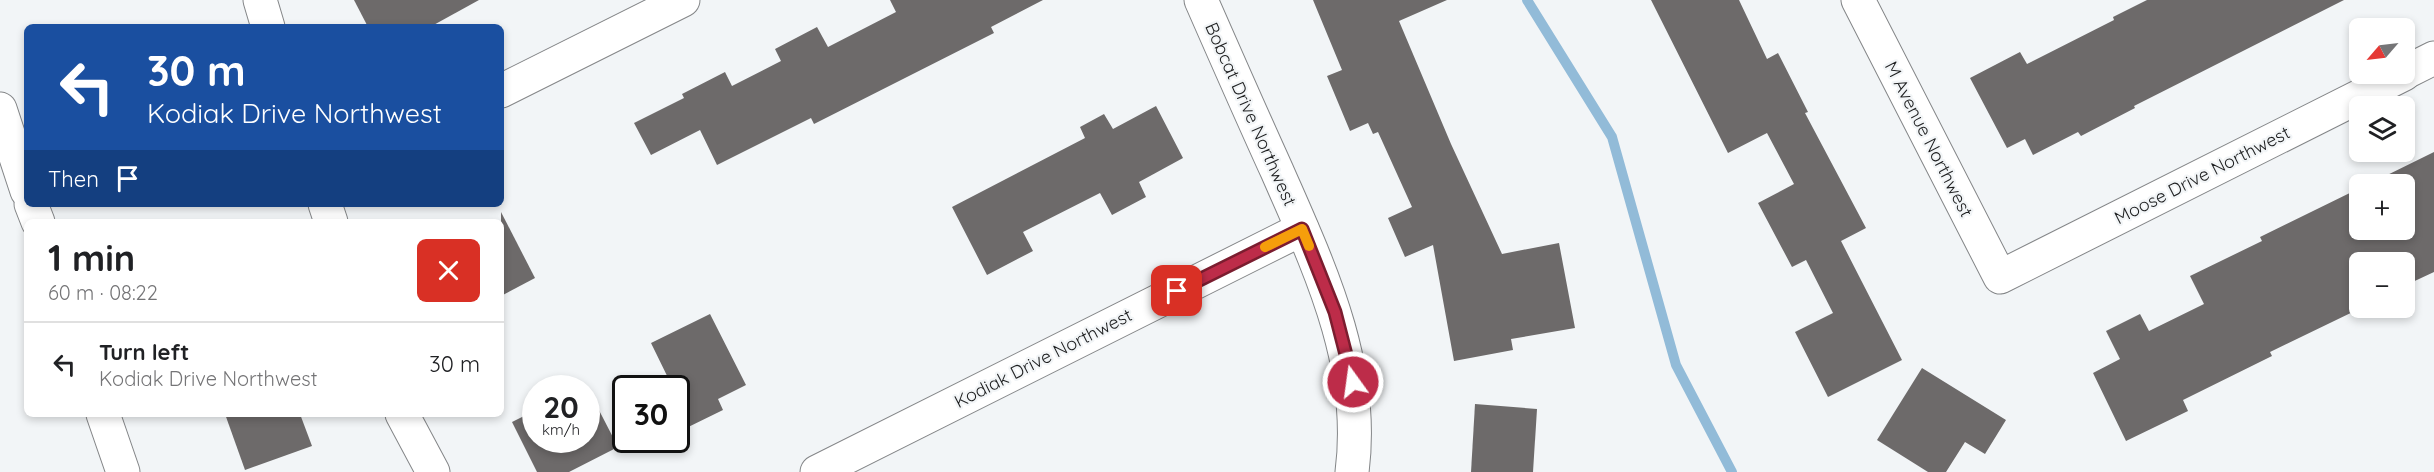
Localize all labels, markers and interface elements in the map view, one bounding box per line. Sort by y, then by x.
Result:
north arrow [2349,18,2415,84]
map controls [2349,18,2415,318]
street label: Bobcat Drive Northwest [1200,19,1302,209]
text: 30 m [147,44,246,97]
icon: left [48,48,126,126]
street label: M Avenue Northwest [1880,57,1978,221]
text: Kodiak Drive Northwest [147,96,442,130]
button: layers [2349,96,2415,162]
street label: Moose Drive Northwest [2110,121,2294,229]
icon: arrive [111,162,144,195]
text: Then [48,165,99,193]
button: + [2349,174,2415,240]
text: 1 min [48,235,135,280]
button: close [417,239,480,302]
button: − [2349,252,2415,318]
pin [1151,265,1202,316]
icon: arrive [1160,274,1193,307]
text: 60 m · 08:22 [48,280,158,305]
street label: Kodiak Drive Northwest [950,303,1136,413]
text: Turn left [99,338,189,366]
icon: left [48,348,81,381]
text: 30 m [429,350,480,378]
position arrow [1321,350,1385,414]
text: Kodiak Drive Northwest [99,366,317,391]
speed limit sign: 30 [612,375,690,453]
text: 20 [543,388,579,426]
text: km/h [542,420,580,439]

